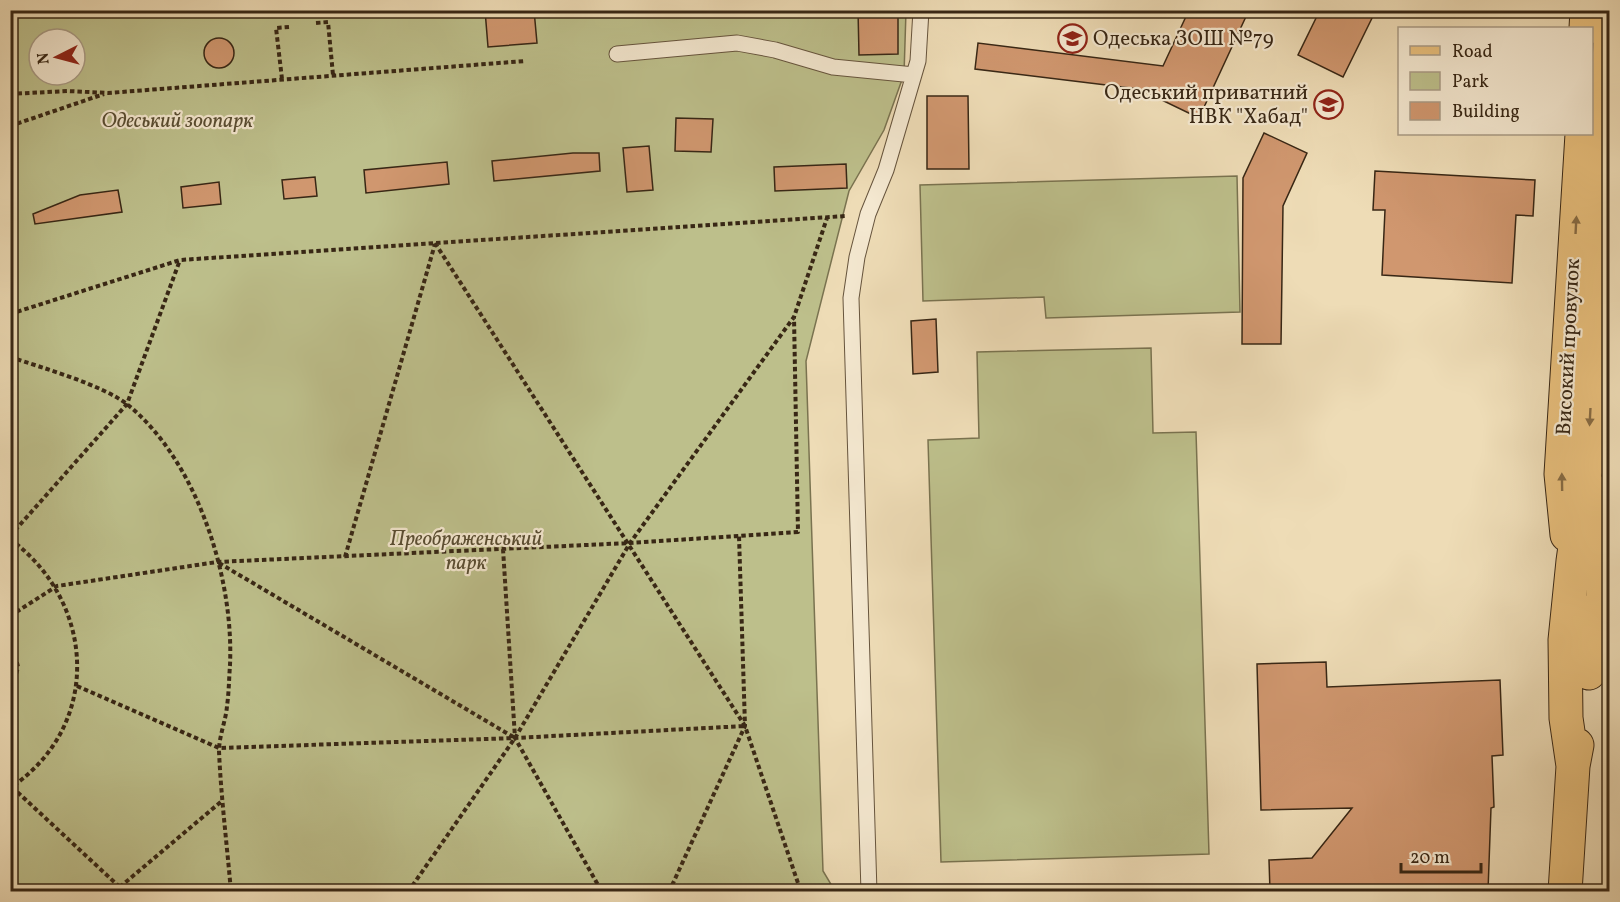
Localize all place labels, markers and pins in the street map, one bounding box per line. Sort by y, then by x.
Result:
school or university icon: Одеська ЗОШ №79 [1056,23,1088,55]
place label: Одеська ЗОШ №79 [1093,25,1274,54]
place label: Одеський приватний НВК "Хабад" [1104,79,1308,132]
school or university icon: Одеський приватний НВК "Хабад" [1313,89,1345,121]

